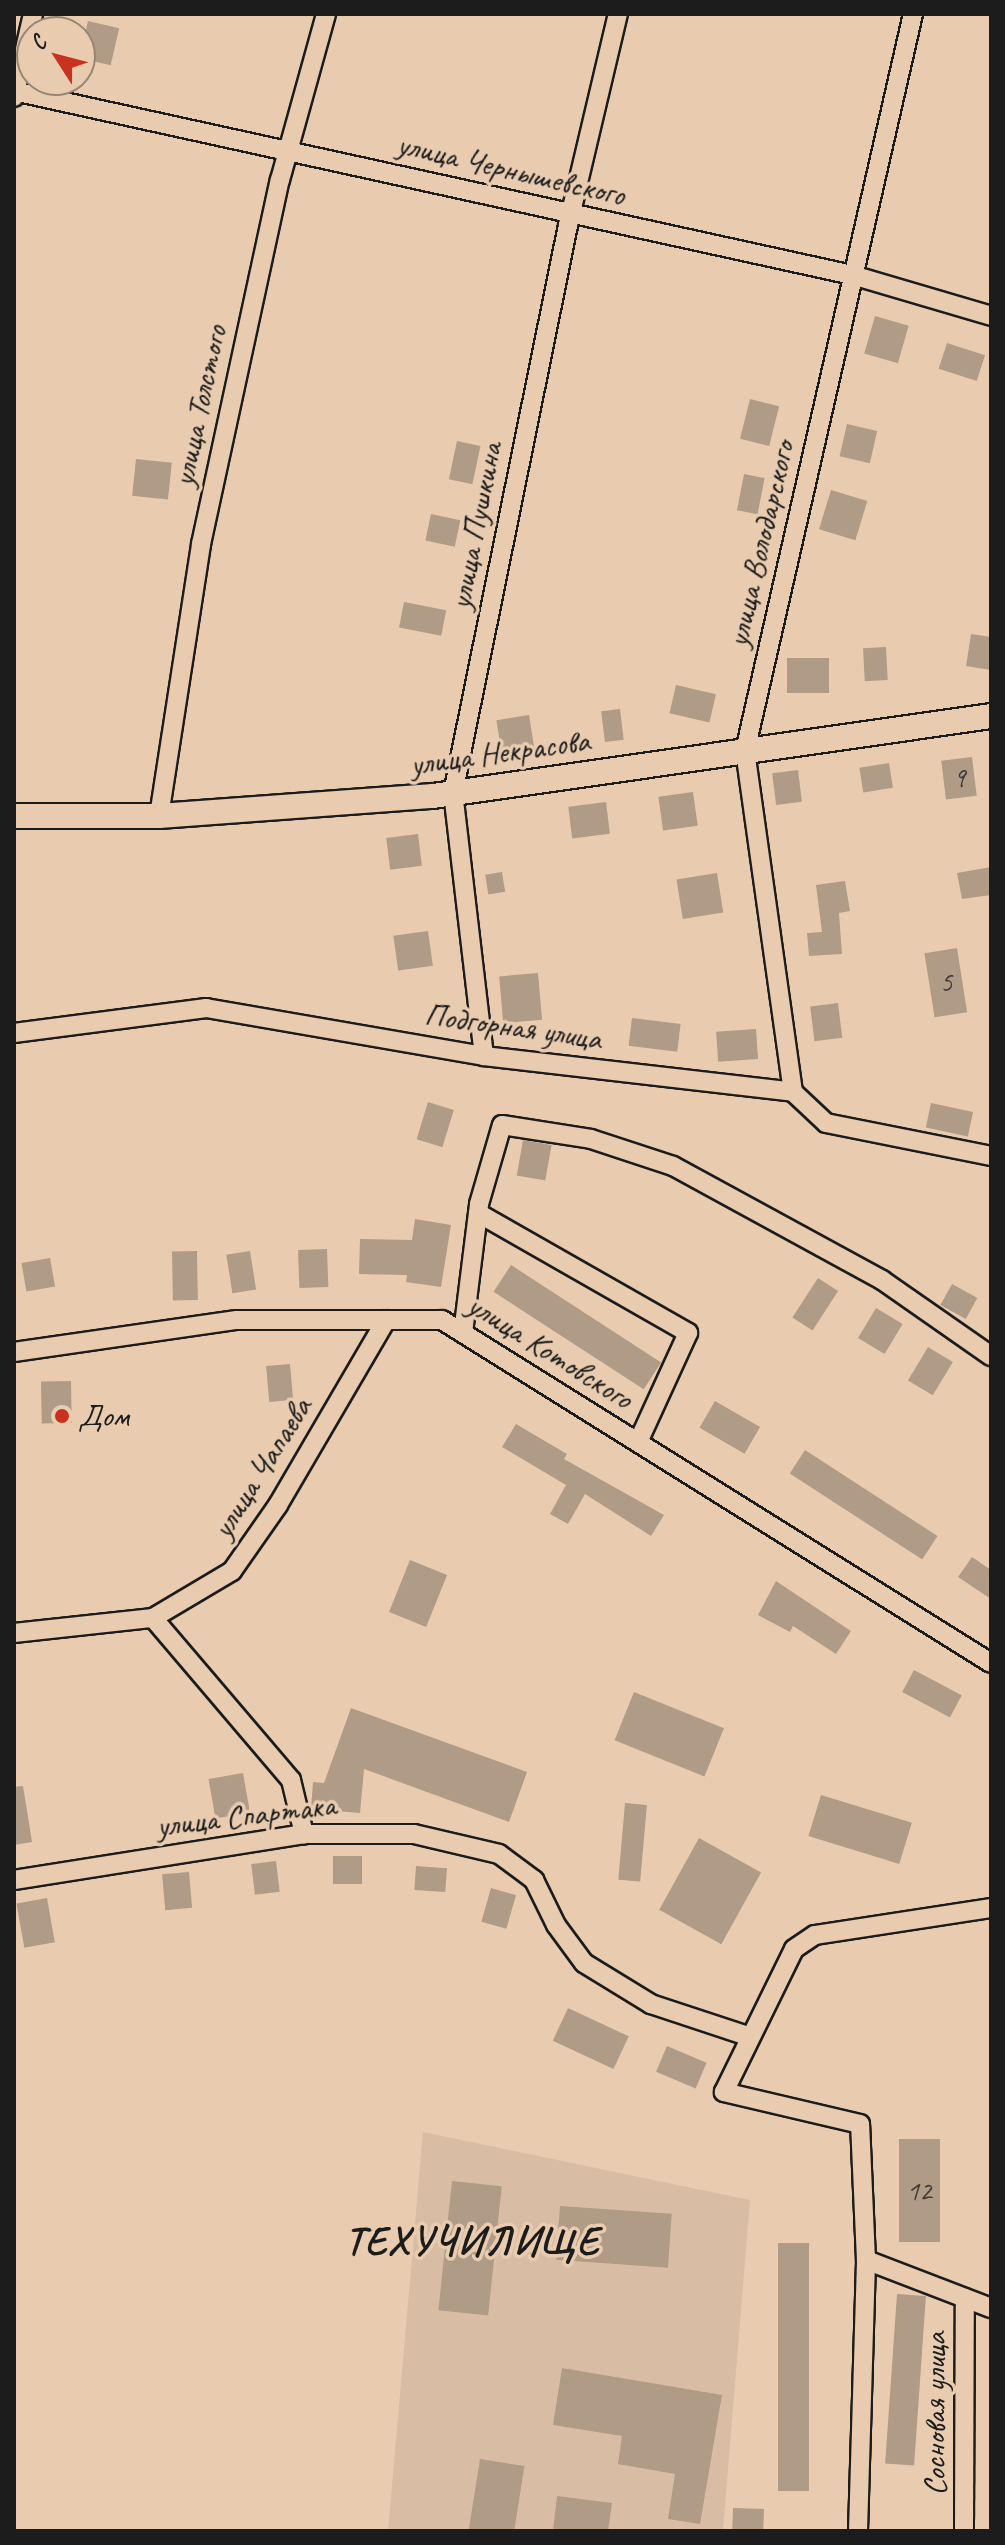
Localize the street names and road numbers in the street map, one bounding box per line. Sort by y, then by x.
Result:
street label: улица Чернышевского [394,125,628,215]
street label: улица Толстого [164,322,236,490]
street label: улица Володарского [719,438,803,650]
street label: улица Пушкина [441,439,511,613]
street label: улица Некрасова [408,721,592,785]
street label: Подгорная улица [421,995,605,1059]
street label: улица Котовского [461,1286,639,1418]
street label: улица Чапаева [204,1390,320,1546]
street label: улица Спартака [155,1786,337,1846]
street label: Сосновая улица [916,2331,954,2497]

